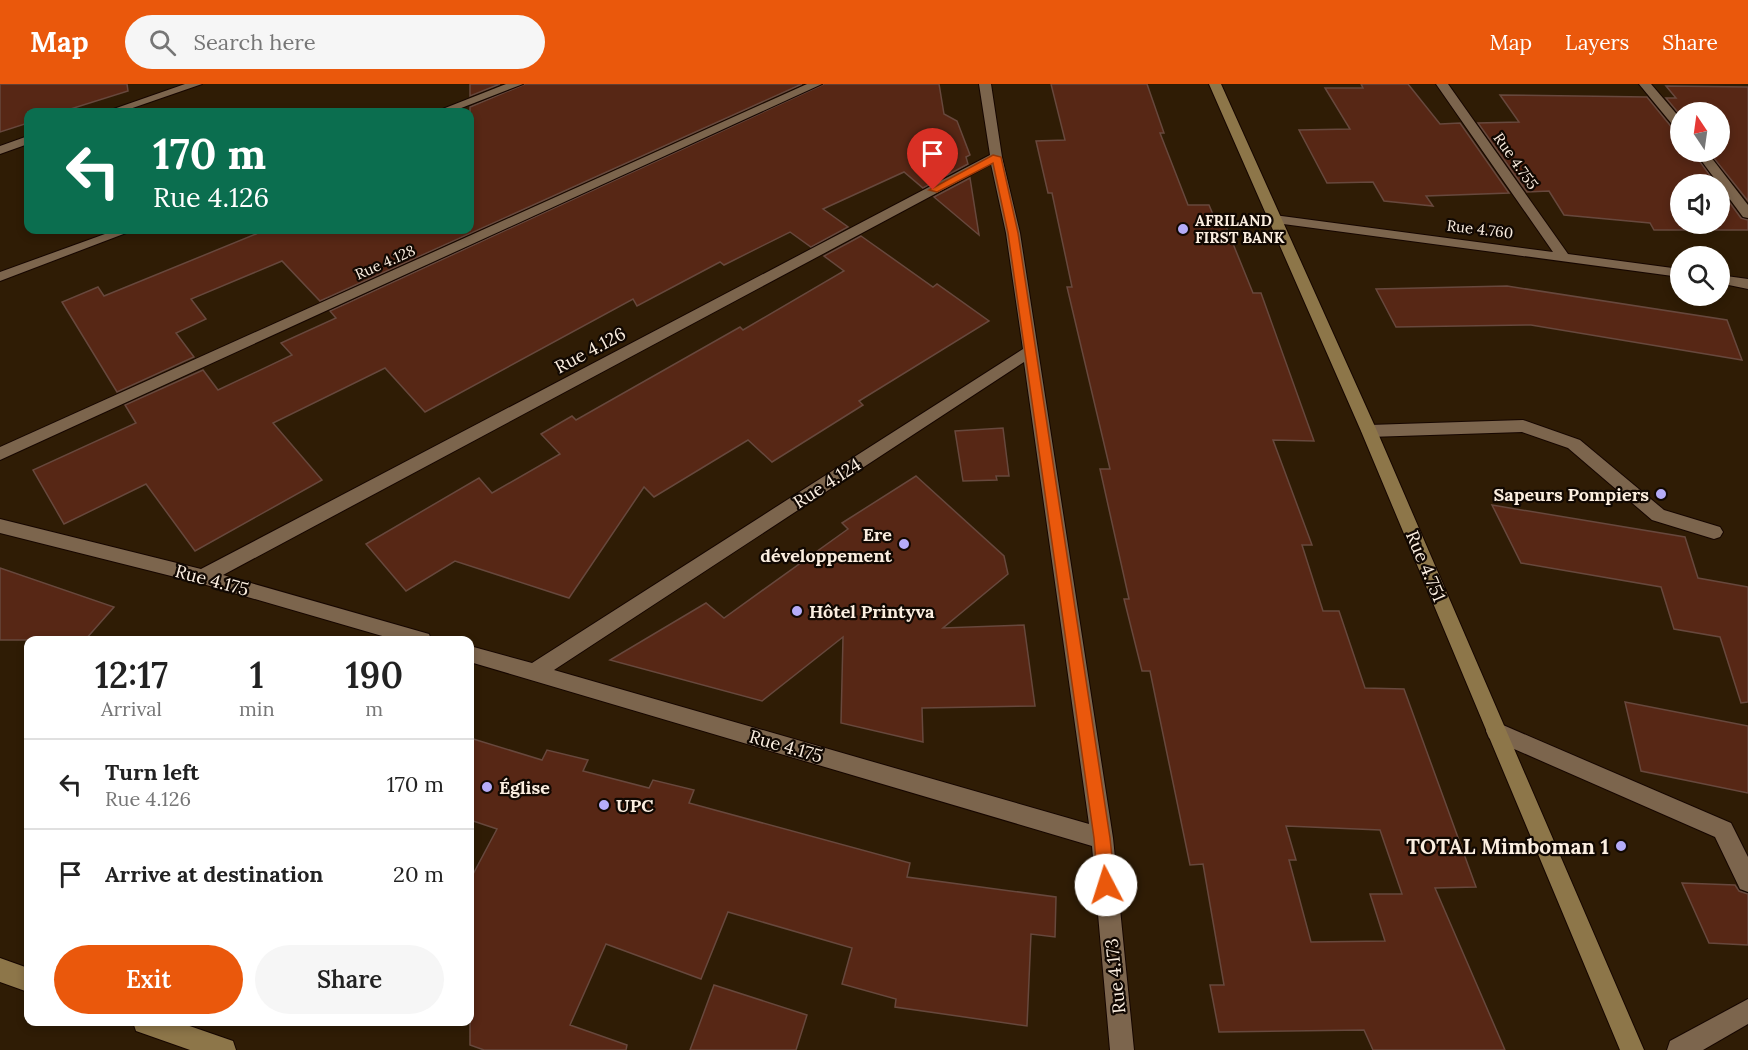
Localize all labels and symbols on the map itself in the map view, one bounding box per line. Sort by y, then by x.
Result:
north arrow [1670,102,1730,162]
pin [907,128,958,190]
street label: Rue 4.755 [1490,129,1542,193]
place label: AFRILAND FIRST BANK [1195,211,1285,247]
street label: Rue 4.760 [1446,216,1514,242]
marker: AFRILAND FIRST BANK [1176,222,1190,236]
street label: Rue 4.128 [352,240,418,284]
street label: Rue 4.126 [550,322,630,378]
street label: Rue 4.124 [789,452,865,513]
place label: Sapeurs Pompiers [1494,483,1649,506]
marker: Sapeurs Pompiers [1654,487,1668,501]
place label: Ere développement [760,523,893,567]
street label: Rue 4.751 [1401,527,1451,605]
marker: Ere développement [897,537,911,551]
street label: Rue 4.175 [173,559,251,601]
place label: Hôtel Printyva [809,600,935,623]
marker: Hôtel Printyva [790,604,804,618]
street label: Rue 4.175 [747,725,825,767]
place label: Église [499,776,550,799]
marker: Église [480,780,494,794]
place label: UPC [616,794,654,817]
marker: UPC [597,798,611,812]
place label: TOTAL Mimboman 1 [1406,833,1609,860]
marker: TOTAL Mimboman 1 [1614,839,1628,853]
position arrow [1074,853,1138,917]
street label: Rue 4.173 [1100,937,1130,1015]

